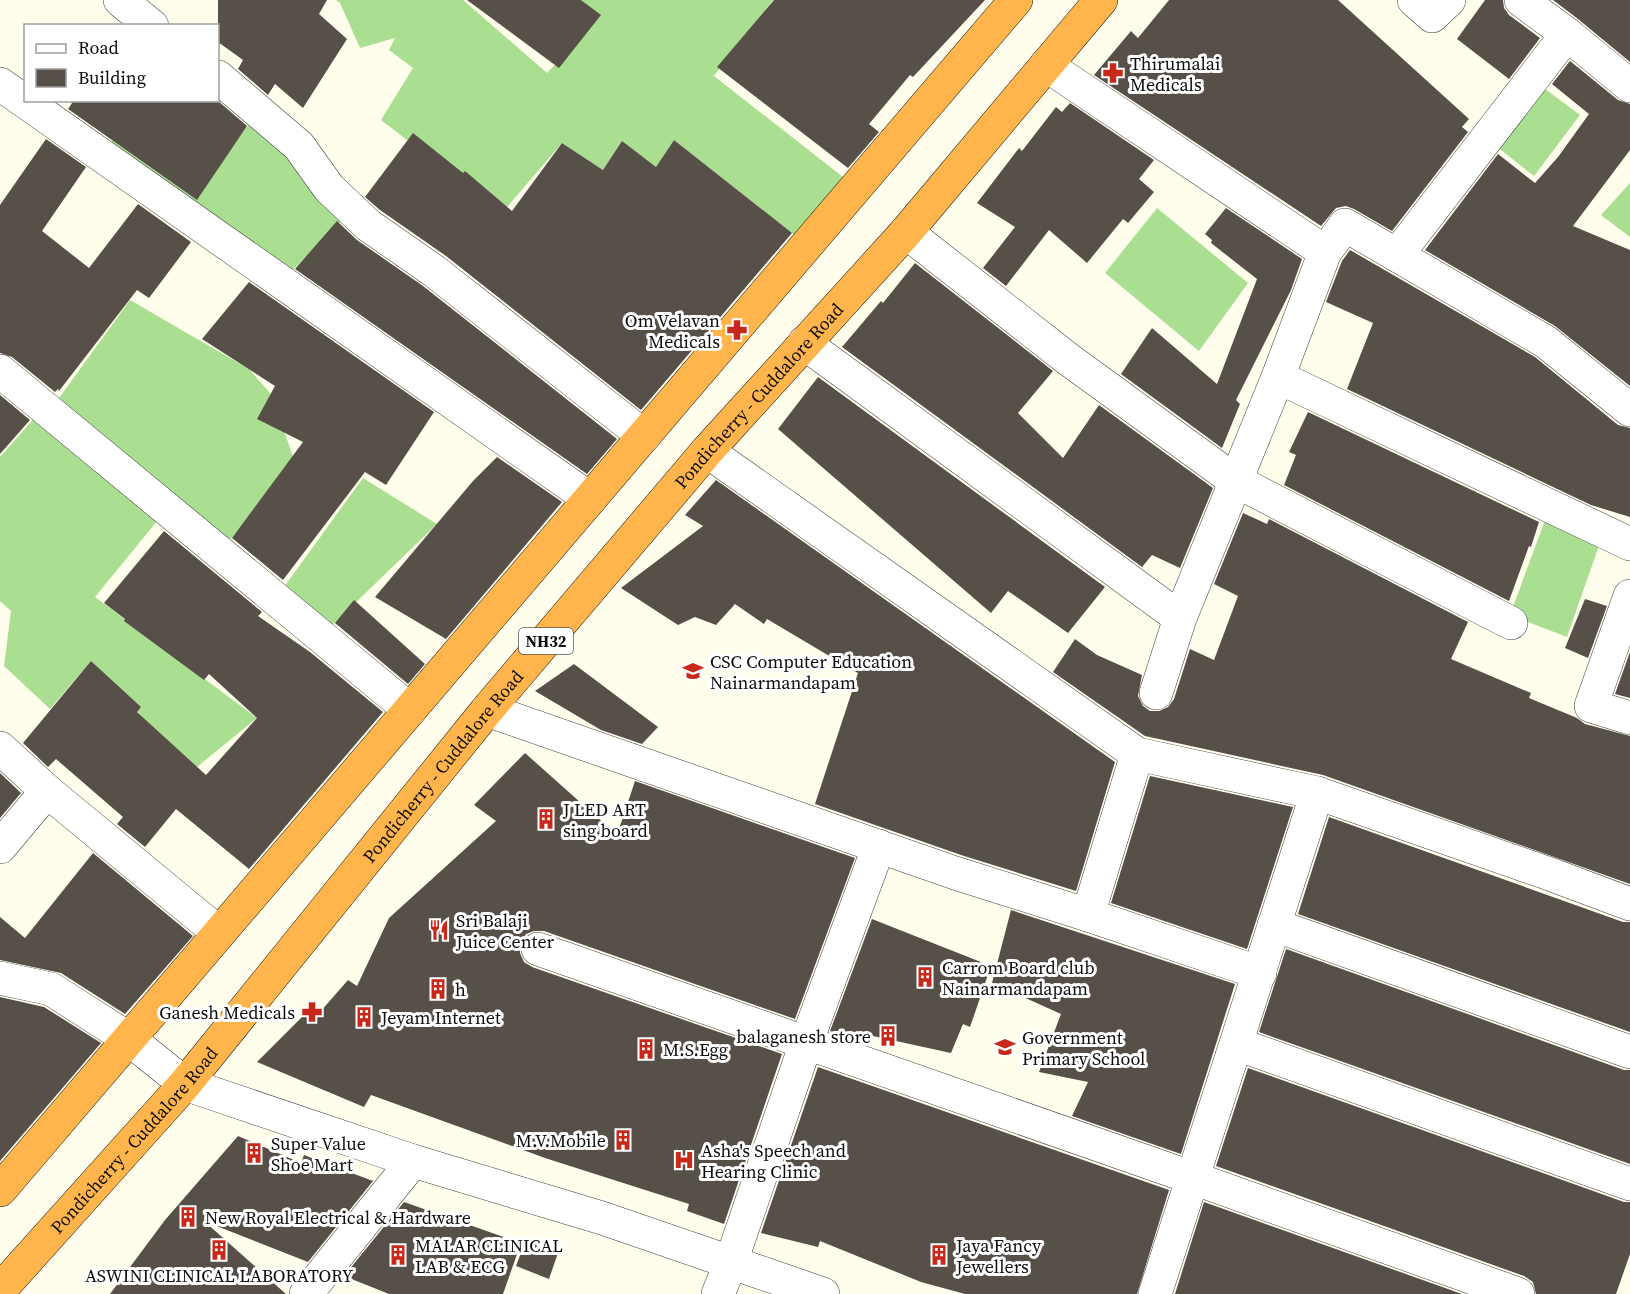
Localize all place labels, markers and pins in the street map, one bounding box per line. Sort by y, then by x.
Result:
place label: Thirumalai Medicals [1130,51,1220,97]
pharmacy icon: Thirumalai Medicals [1101,61,1125,85]
place label: Om Velavan Medicals [625,308,720,354]
pharmacy icon: Om Velavan Medicals [725,318,749,342]
place label: CSC Computer Education Nainarmandapam [710,649,912,695]
school or university icon: CSC Computer Education Nainarmandapam [681,659,705,683]
place label: J LED ART sing board [562,797,648,843]
building icon: J LED ART sing board [534,807,558,831]
place label: Sri Balaji Juice Center [455,908,555,954]
restaurant icon: Sri Balaji Juice Center [427,918,451,942]
place label: Carrom Board club Nainarmandapam [942,955,1095,1001]
building icon: Carrom Board club Nainarmandapam [913,965,937,989]
building icon: h [426,977,450,1001]
place label: h [455,977,466,1002]
place label: Ganesh Medicals [159,1000,295,1025]
pharmacy icon: Ganesh Medicals [300,1000,324,1024]
building icon: Jeyam Internet [352,1005,376,1029]
place label: Jeyam Internet [380,1005,501,1030]
place label: balaganesh store [736,1024,871,1049]
building icon: balaganesh store [876,1024,900,1048]
place label: Government Primary School [1022,1025,1145,1071]
school or university icon: Government Primary School [993,1035,1017,1059]
building icon: M.S.Egg [634,1037,658,1061]
place label: M.S.Egg [663,1037,728,1062]
place label: M.V.Mobile [516,1128,606,1153]
building icon: M.V.Mobile [611,1128,635,1152]
place label: Super Value Shoe Mart [271,1131,366,1177]
place label: Asha's Speech and Hearing Clinic [701,1138,846,1184]
building icon: Super Value Shoe Mart [242,1141,266,1165]
hospital icon: Asha's Speech and Hearing Clinic [672,1148,696,1172]
building icon: New Royal Electrical & Hardware [176,1205,200,1229]
place label: New Royal Electrical & Hardware [205,1205,471,1230]
place label: MALAR CLINICAL LAB & ECG [415,1233,563,1279]
place label: Jaya Fancy Jewellers [955,1233,1042,1279]
building icon: ASWINI CLINICAL LABORATORY [207,1238,231,1262]
building icon: MALAR CLINICAL LAB & ECG [386,1243,410,1267]
building icon: Jaya Fancy Jewellers [927,1243,951,1267]
place label: ASWINI CLINICAL LABORATORY [85,1263,354,1288]

